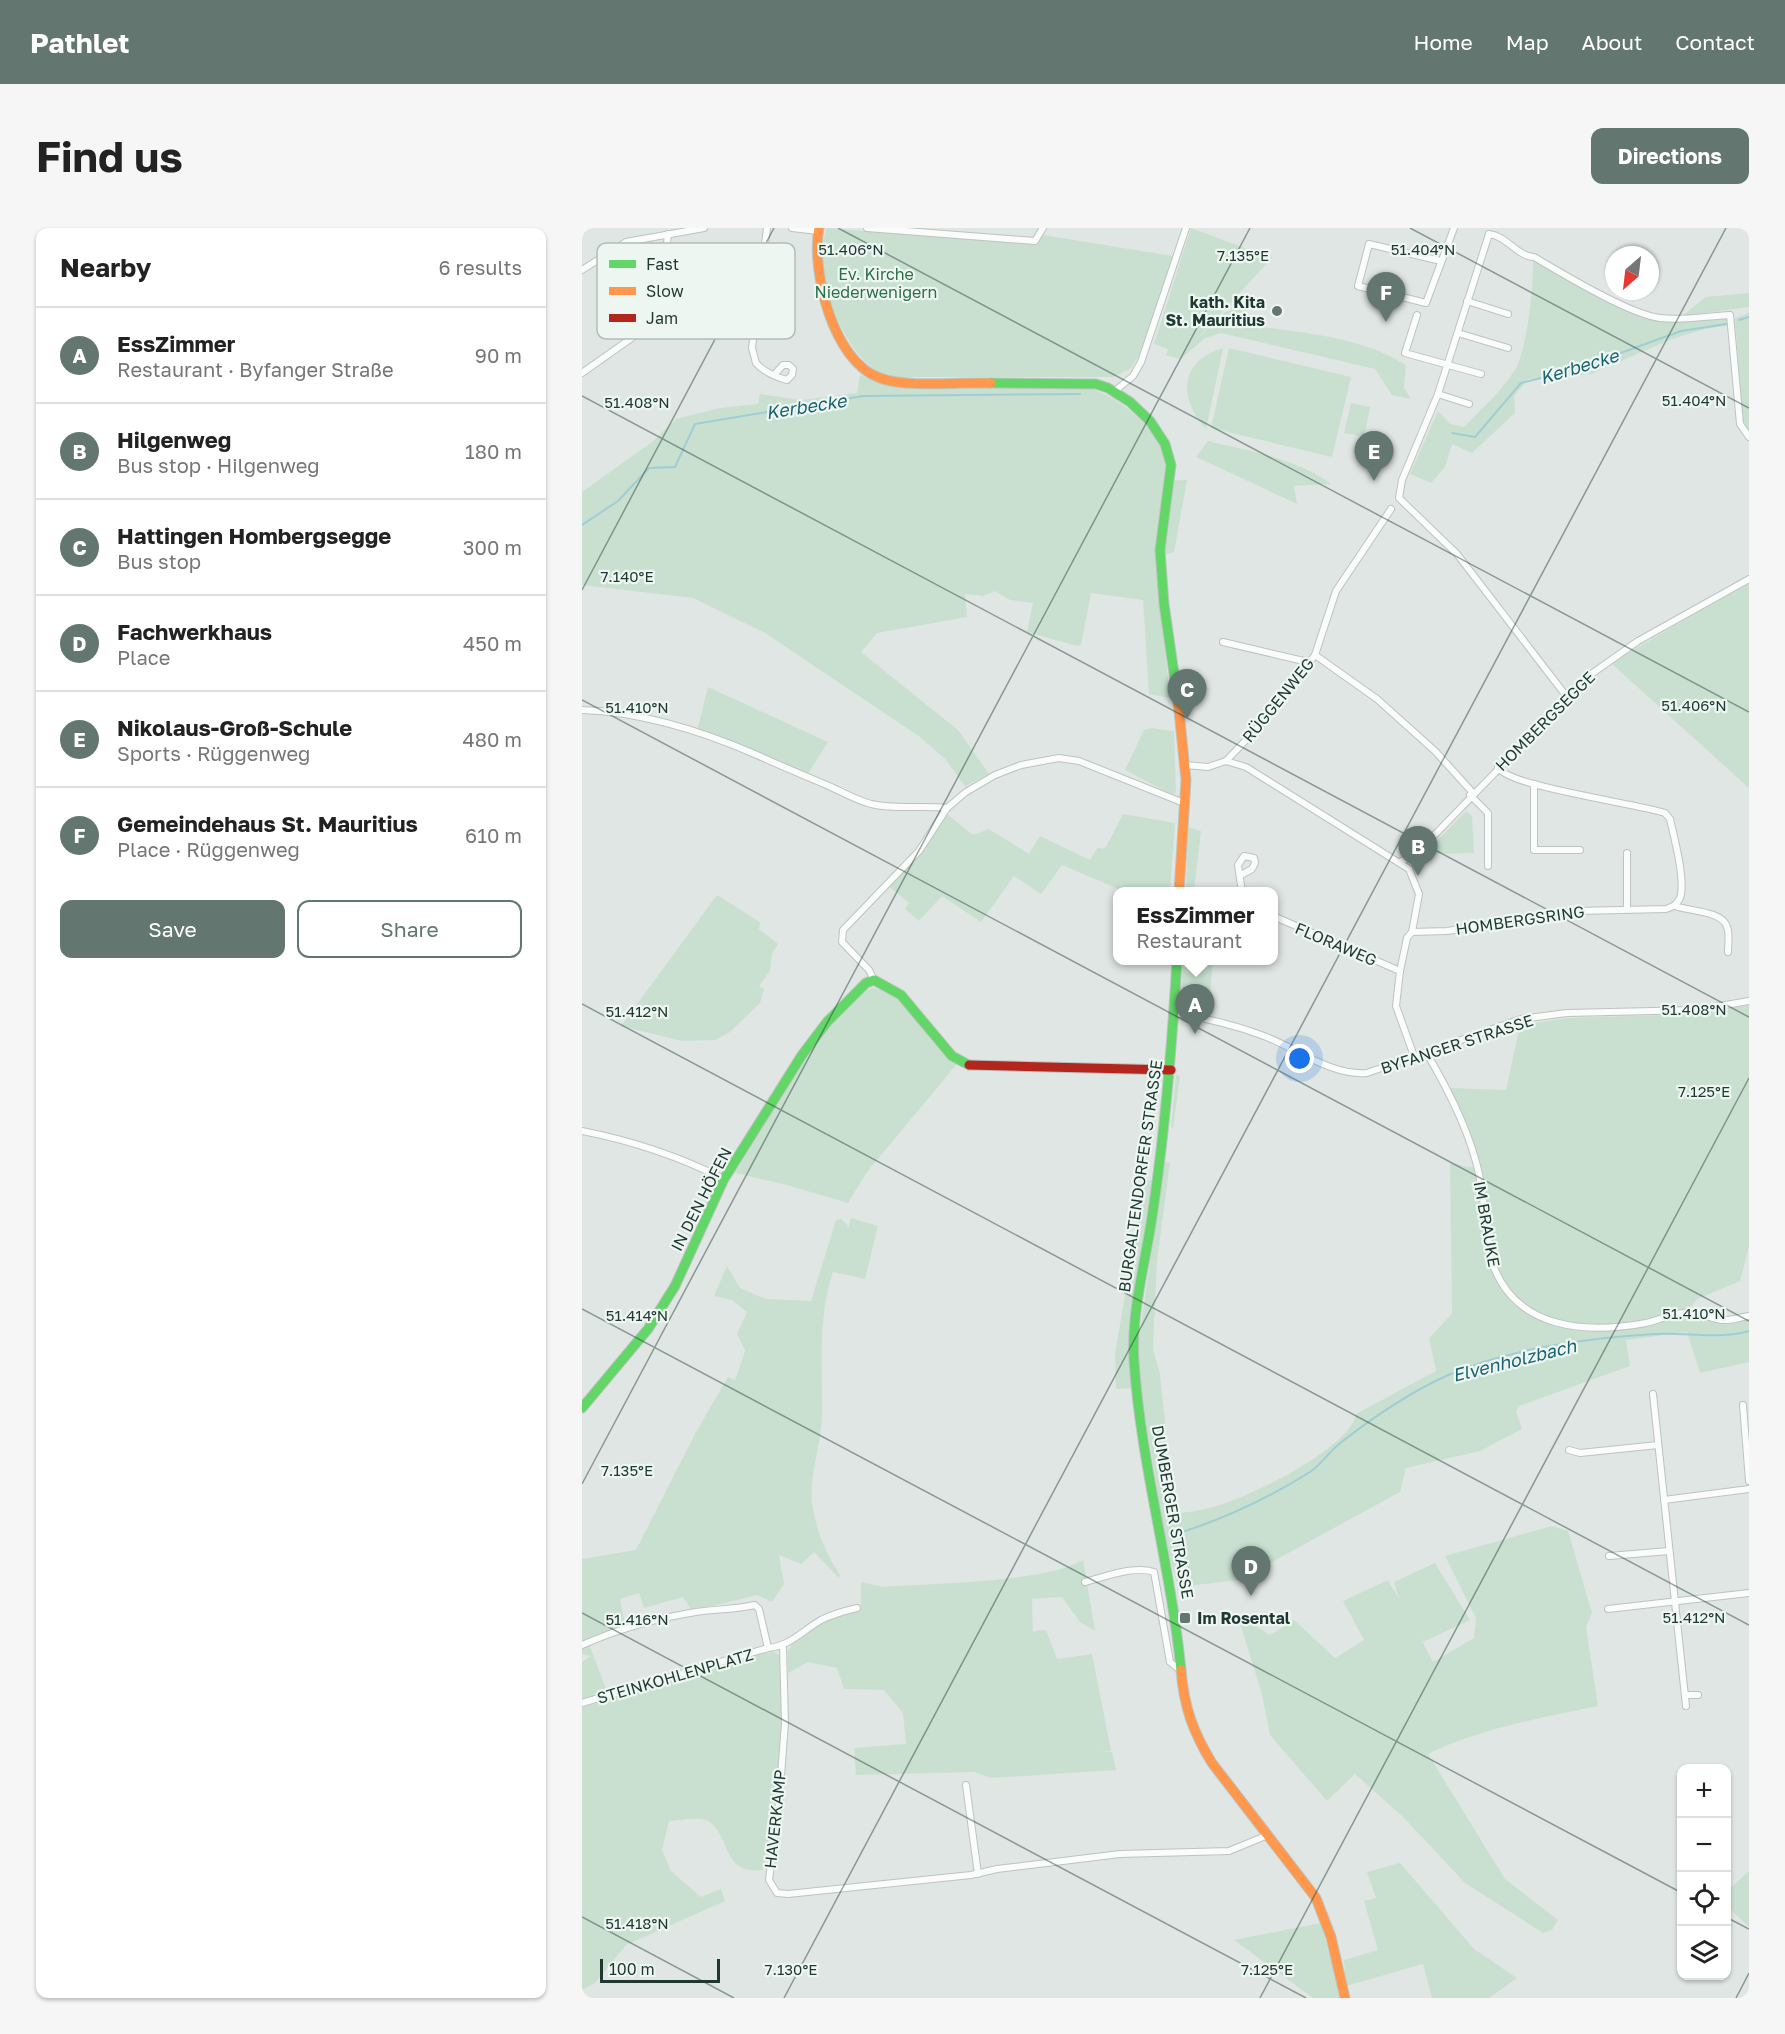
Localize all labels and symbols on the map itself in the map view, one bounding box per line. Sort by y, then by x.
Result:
text: 51.406°N [818,240,884,258]
text: 51.404°N [1391,240,1455,258]
legend [597,243,795,339]
text: 7.135°E [1217,246,1269,264]
north arrow [1605,246,1659,300]
text: Fast [646,254,679,274]
park label: Ev. Kirche Niederwenigern [815,264,937,302]
pin: F [1366,272,1406,322]
text: Slow [646,281,684,301]
place label: kath. Kita St. Mauritius [1166,292,1265,330]
marker: kath. Kita St. Mauritius [1270,304,1284,318]
text: Jam [646,308,678,328]
water label: Kerbecke [1537,343,1622,388]
water label: Kerbecke [764,389,849,423]
text: 51.404°N [1662,391,1726,409]
text: 51.408°N [604,393,670,411]
pin: E [1354,432,1394,481]
text: 7.140°E [600,567,654,585]
street label: RÜGGENWEG [1238,654,1318,746]
street label: HOMBERGSEGGE [1491,667,1599,775]
pin: C [1168,670,1206,719]
text: 51.406°N [1661,696,1727,714]
text: 51.410°N [605,698,669,716]
pin: B [1398,826,1438,876]
street label: HOMBERGSRING [1454,901,1586,939]
street label: FLORAWEG [1292,918,1380,970]
pin: A [1176,984,1214,1034]
text: 51.408°N [1661,1000,1727,1018]
text: 51.412°N [606,1002,668,1020]
street label: BYFANGER STRASSE [1378,1010,1536,1078]
your location [1285,1044,1314,1073]
street label: BURGALTENDORFER STRASSE [1114,1059,1166,1293]
text: 7.125°E [1678,1082,1730,1100]
street label: IN DEN HÖFEN [666,1144,736,1254]
street label: IM BRAUKE [1470,1179,1504,1269]
text: 51.410°N [1662,1304,1726,1322]
text: 51.414°N [606,1306,668,1324]
water label: Elvenholzbach [1450,1334,1579,1386]
street label: DUMBERGER STRASSE [1148,1424,1198,1600]
text: 7.135°E [601,1461,653,1479]
pin: D [1232,1546,1270,1596]
place label: Im Rosental [1197,1608,1291,1628]
text: 51.412°N [1663,1608,1725,1626]
text: 51.416°N [605,1610,669,1628]
marker: Im Rosental [1178,1611,1192,1625]
street label: STEINKOHLENPLATZ [595,1644,755,1708]
street label: HAVERKAMP [760,1769,790,1869]
text: 51.418°N [605,1914,669,1932]
scale bar [600,1956,720,1984]
text: 7.130°E [765,1960,817,1978]
text: 7.125°E [1241,1960,1293,1978]

